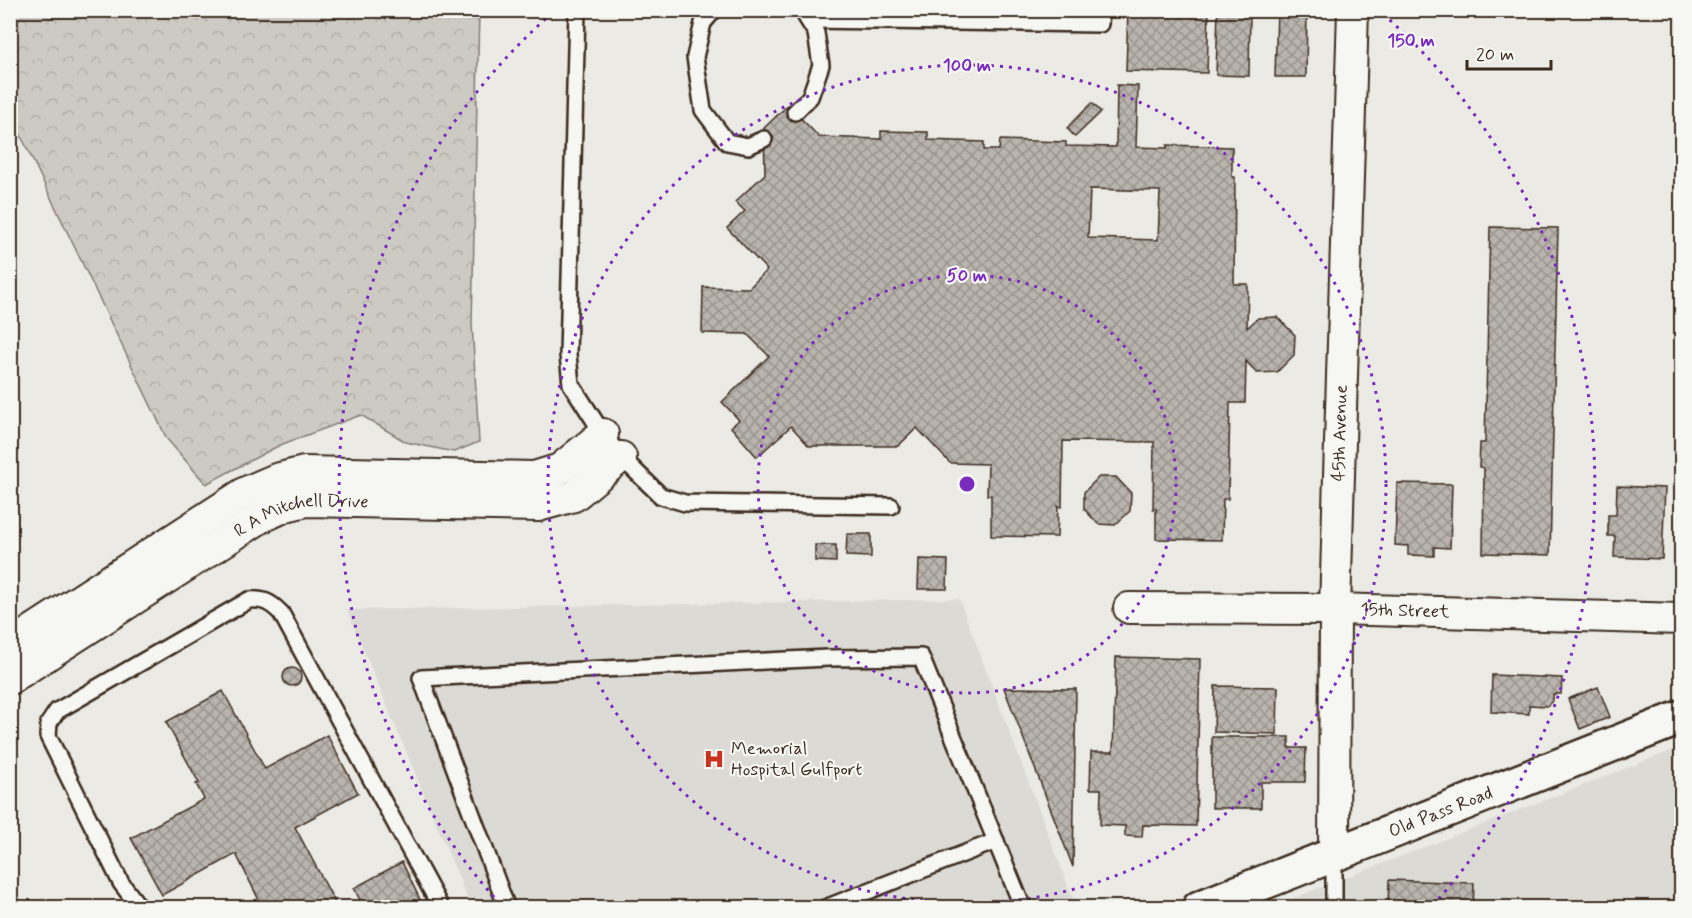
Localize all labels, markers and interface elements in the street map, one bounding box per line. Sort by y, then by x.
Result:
text: 150 m [1387,29,1435,53]
scale bar [1467,33,1551,71]
text: 20 m [1476,43,1514,67]
text: 100 m [943,54,991,78]
text: 50 m [947,264,987,288]
street label: 45th Avenue [1327,384,1354,482]
centre of rings [957,474,977,494]
street label: R A Mitchell Drive [230,489,369,543]
street label: 15th Street [1360,598,1450,624]
place label: Memorial Hospital Gulfport [731,737,862,782]
hospital icon: Memorial Hospital Gulfport [702,747,726,771]
street label: Old Pass Road [1385,781,1496,844]

